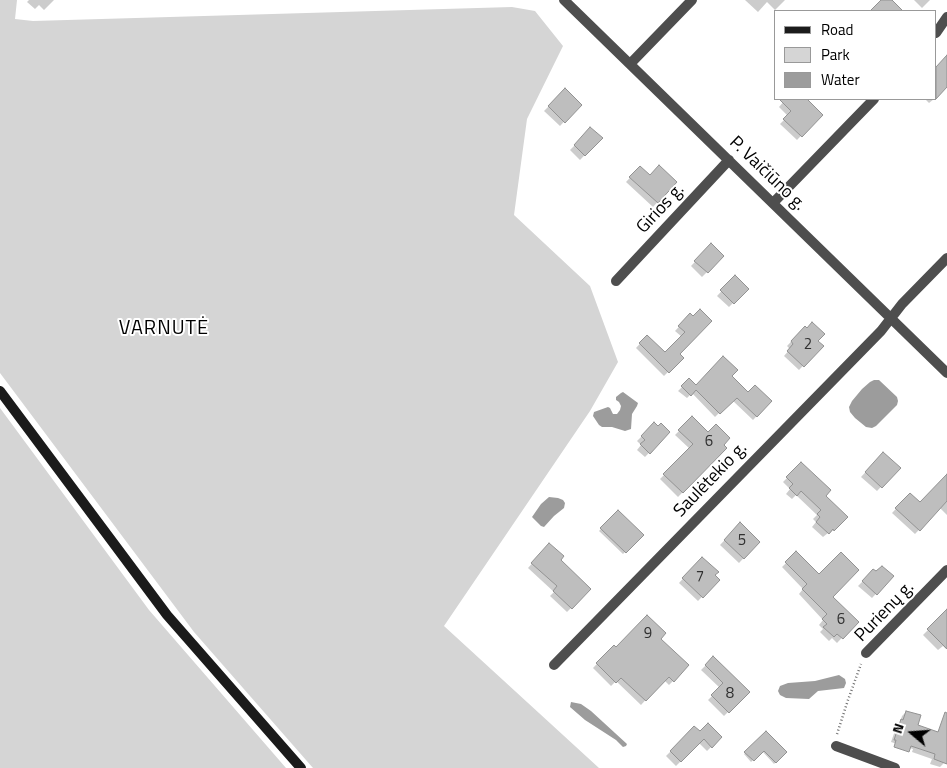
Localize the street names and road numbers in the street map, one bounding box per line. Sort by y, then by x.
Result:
street label: P. Vaičiūno g. [724,132,810,216]
street label: Girios g. [633,180,689,238]
street label: Saulėtekio g. [670,438,752,522]
street label: Purienų g. [851,577,919,647]

